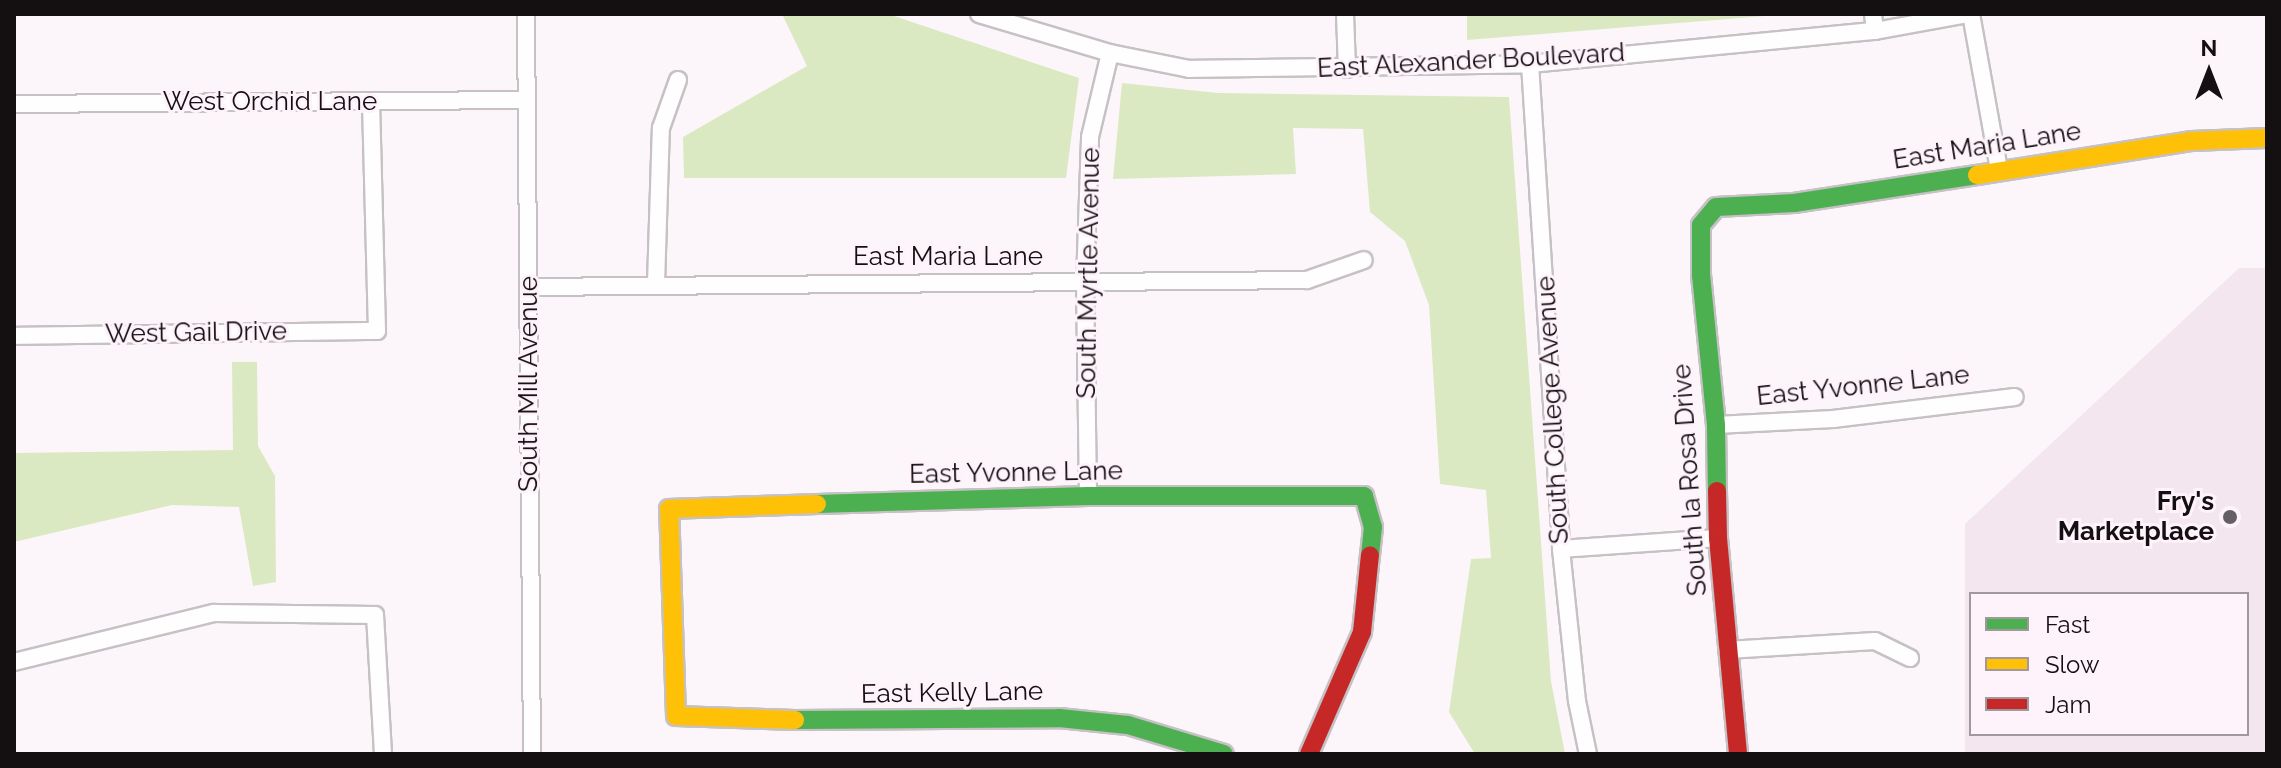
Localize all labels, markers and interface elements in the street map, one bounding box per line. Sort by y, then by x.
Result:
north arrow [2169,32,2249,112]
text: N [2201,35,2217,61]
street label: East Alexander Boulevard [1316,37,1626,85]
street label: West Orchid Lane [163,86,377,118]
street label: East Maria Lane [1891,116,2083,176]
street label: South Myrtle Avenue [1071,147,1107,399]
street label: East Maria Lane [853,241,1043,273]
street label: South Mill Avenue [513,275,545,493]
street label: South College Avenue [1530,275,1576,545]
street label: West Gail Drive [104,316,288,350]
street label: East Yvonne Lane [1755,359,1971,413]
street label: South la Rosa Drive [1666,363,1714,597]
street label: East Yvonne Lane [908,456,1124,490]
place label: Fry's Marketplace [2058,486,2214,548]
marker: Fry's Marketplace [2221,508,2239,526]
legend [1969,592,2249,736]
text: Fast [2045,610,2090,639]
text: Slow [2045,650,2099,679]
street label: East Kelly Lane [860,676,1044,710]
text: Jam [2045,690,2091,719]

